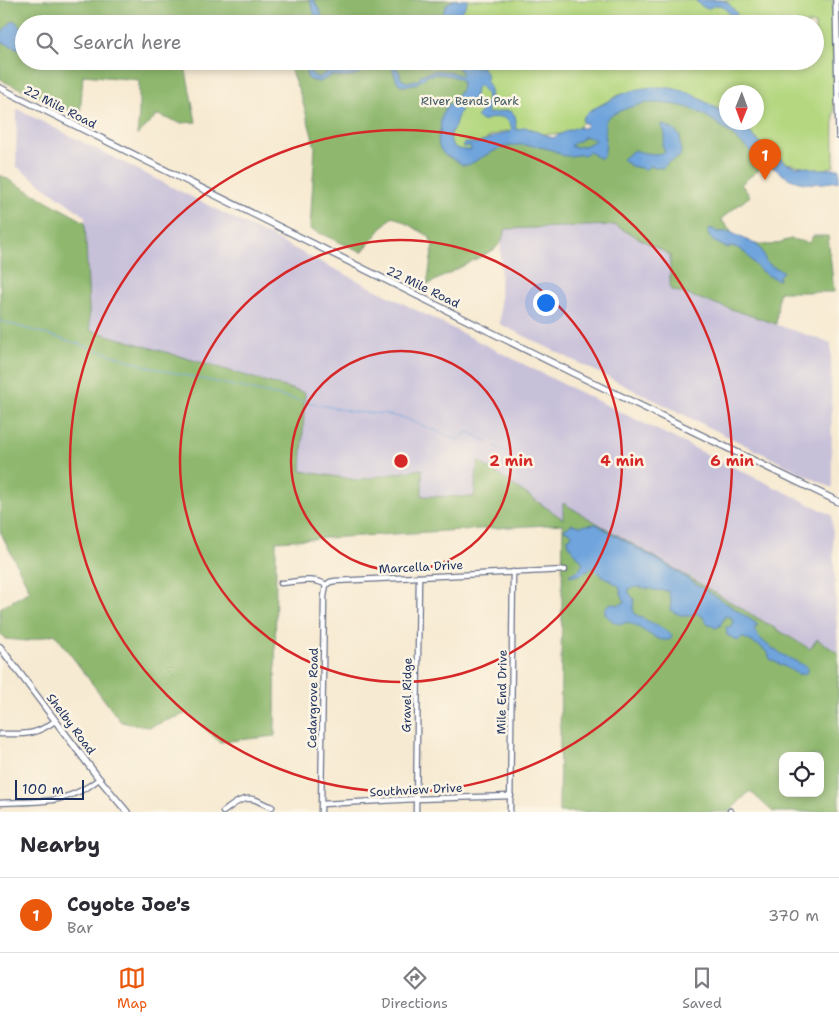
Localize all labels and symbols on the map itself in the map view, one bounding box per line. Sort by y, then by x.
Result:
street label: 22 Mile Road [21,82,99,132]
north arrow [719,85,764,130]
park label: River Bends Park [421,93,519,109]
pin: 1 [749,139,781,180]
street label: 22 Mile Road [384,262,463,312]
your location [533,290,559,316]
text: 2 min [489,451,533,471]
text: 4 min [600,451,644,471]
text: 6 min [710,451,754,471]
centre of rings [392,452,410,470]
street label: Marcella Drive [378,557,464,577]
street label: Cedargrove Road [304,647,322,748]
street label: Mile End Drive [493,649,511,735]
street label: Gravel Ridge [398,657,416,732]
street label: Shelby Road [43,690,99,758]
scale bar [15,777,84,800]
street label: Southview Drive [369,780,463,800]

